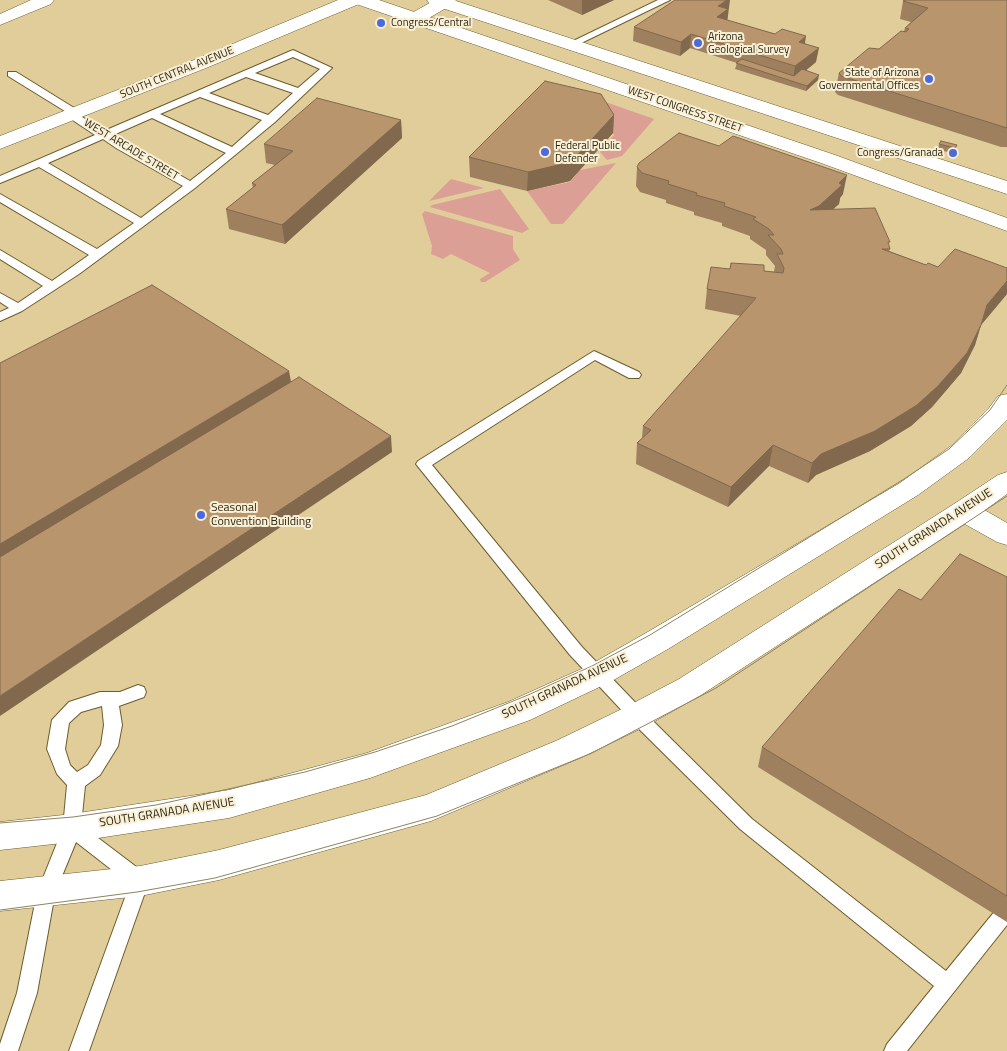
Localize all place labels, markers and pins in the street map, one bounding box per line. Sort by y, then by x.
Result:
place label: Congress/Central [391,16,471,30]
marker: Congress/Central [375,17,387,29]
place label: Arizona Geological Survey [708,30,789,56]
marker: Arizona Geological Survey [692,37,704,49]
place label: State of Arizona Governmental Offices [819,66,919,92]
marker: State of Arizona Governmental Offices [923,73,935,85]
place label: Federal Public Defender [555,139,620,165]
marker: Federal Public Defender [539,146,551,158]
place label: Congress/Granada [857,146,943,160]
marker: Congress/Granada [947,147,959,159]
place label: Seasonal Convention Building [211,501,311,529]
marker: Seasonal Convention Building [195,509,207,521]

